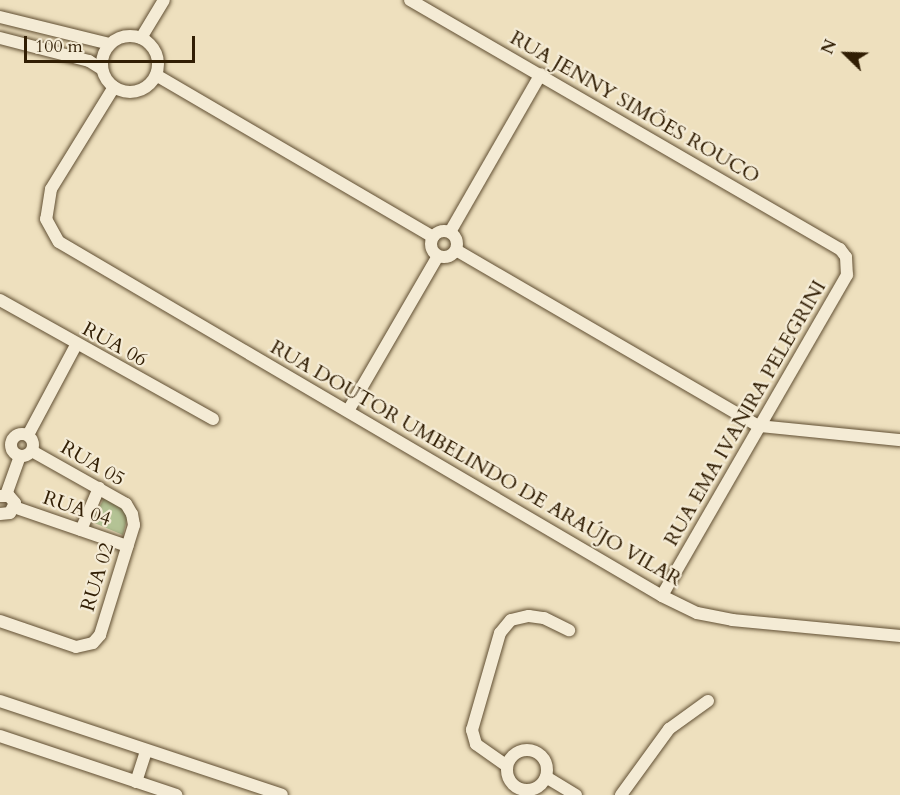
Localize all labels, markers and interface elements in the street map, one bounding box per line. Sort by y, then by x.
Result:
scale bar [27,24,198,62]
north arrow [816,24,876,84]
street label: RUA JENNY SIMÕES ROUCO [506,26,764,188]
text: 100 m [35,34,83,59]
text: N [817,36,842,58]
street label: RUA EMA IVANIRA PELEGRINI [659,276,831,550]
street label: RUA 06 [78,316,152,372]
street label: RUA DOUTOR UMBELINDO DE ARAÚJO VILAR [266,335,686,591]
street label: RUA 05 [57,435,129,491]
street label: RUA 04 [40,485,114,531]
street label: RUA 02 [75,540,119,614]

